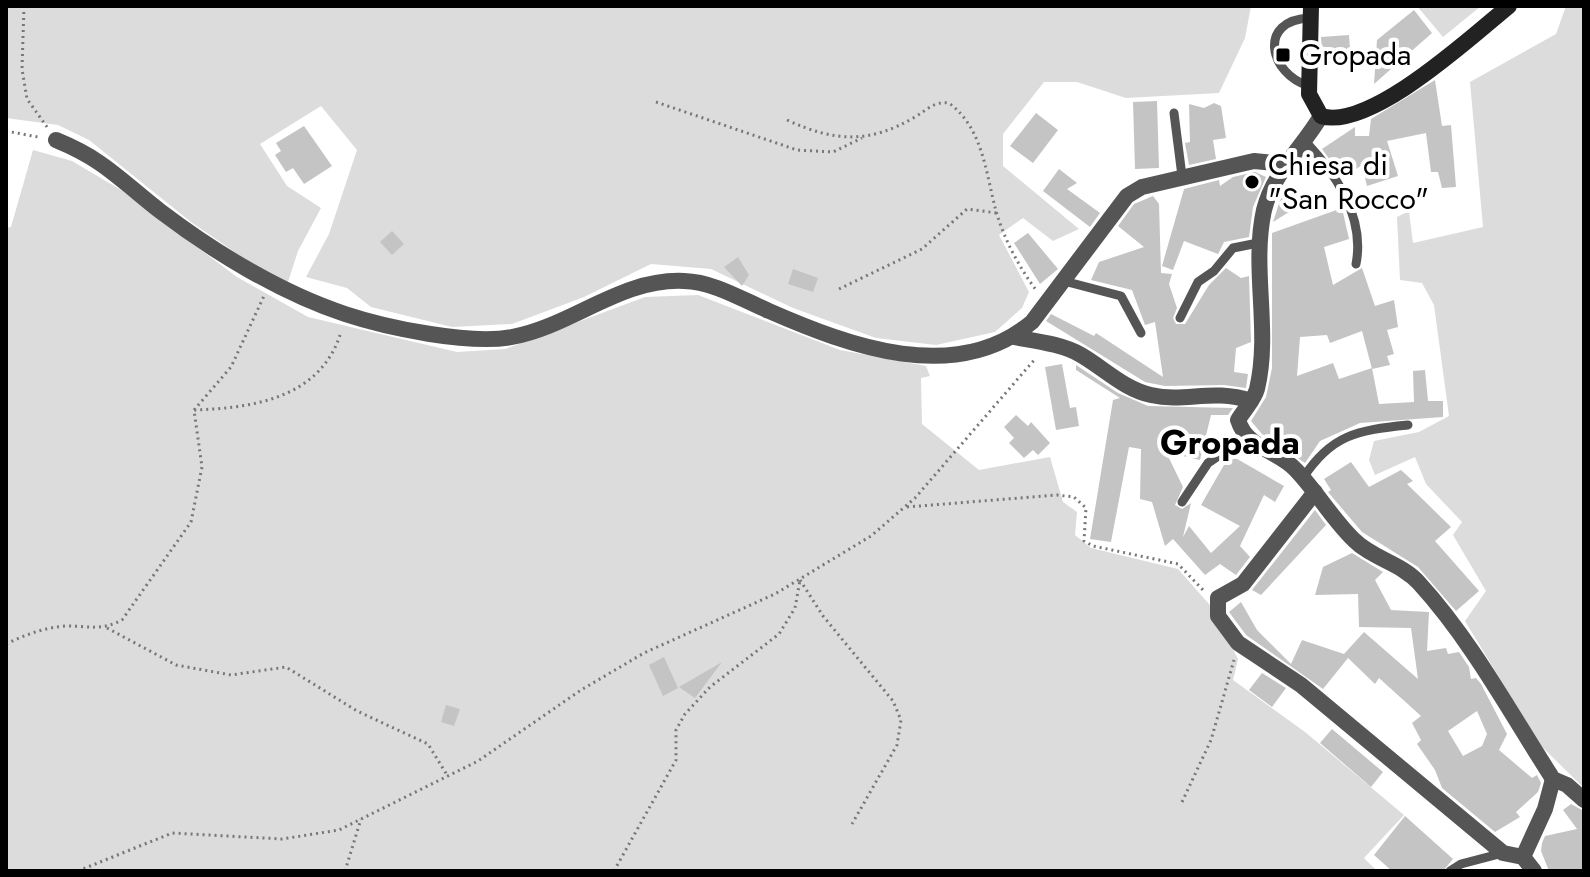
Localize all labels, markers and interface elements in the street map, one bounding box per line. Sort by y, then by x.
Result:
place label: Gropada [1299,33,1412,76]
marker: Gropada [1274,46,1292,64]
place label: Chiesa di "San Rocco" [1268,143,1429,220]
marker: Chiesa di "San Rocco" [1243,173,1261,191]
district label: Gropada [1160,418,1300,467]

